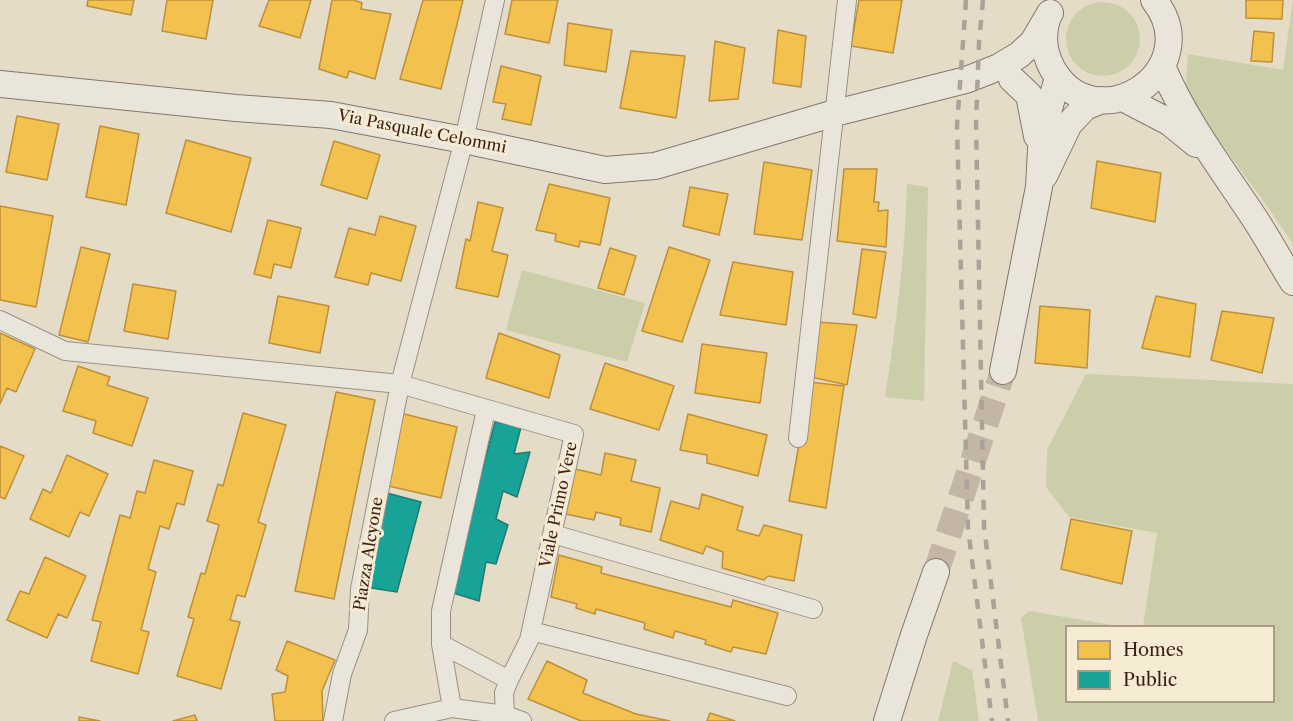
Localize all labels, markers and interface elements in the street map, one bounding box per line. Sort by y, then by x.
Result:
street label: Via Pasquale Celommi [336,106,508,158]
street label: Viale Primo Vere [536,440,582,570]
street label: Piazza Alcyone [351,496,387,612]
legend [1065,625,1275,703]
text: Homes [1123,639,1184,661]
text: Public [1123,669,1177,691]

